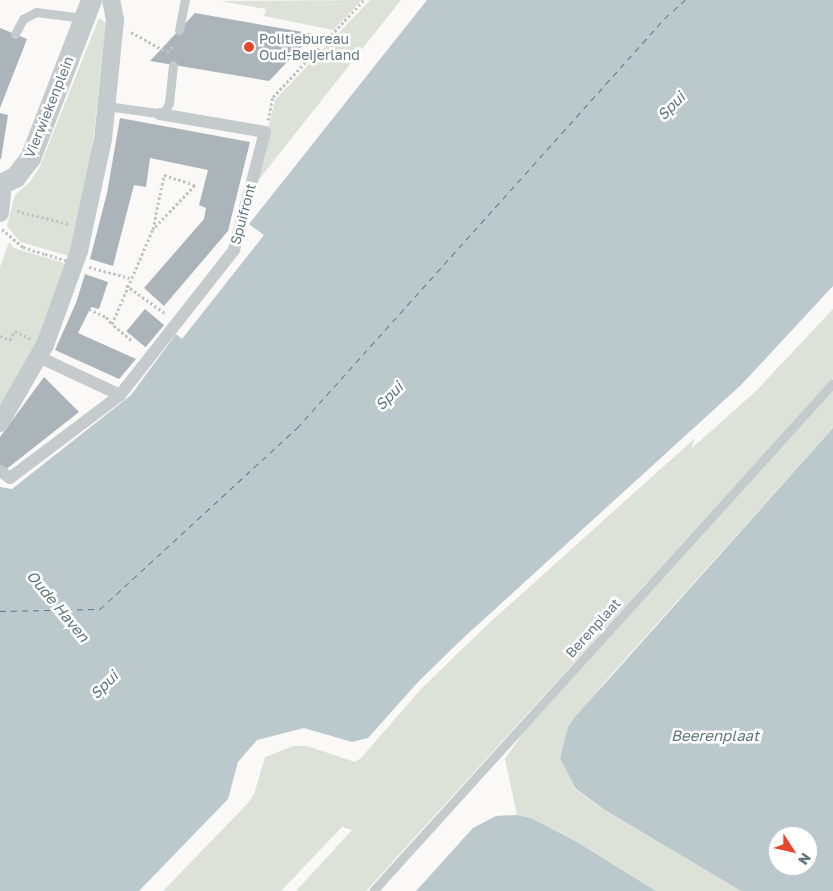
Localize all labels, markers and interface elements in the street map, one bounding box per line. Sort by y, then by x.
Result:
place label: Politiebureau Oud-Beijerland [259,31,360,64]
marker: Politiebureau Oud-Beijerland [243,41,255,53]
street label: Vierwiekenplein [21,54,77,160]
water label: Spui [653,88,689,124]
street label: Spuifront [227,182,259,246]
water label: Spui [371,378,407,414]
water label: Oude Haven [23,567,93,645]
street label: Berenplaat [562,595,624,661]
water label: Spui [86,667,122,703]
water label: Beerenplaat [671,727,759,745]
north arrow [768,826,818,876]
text: N [795,850,815,869]

